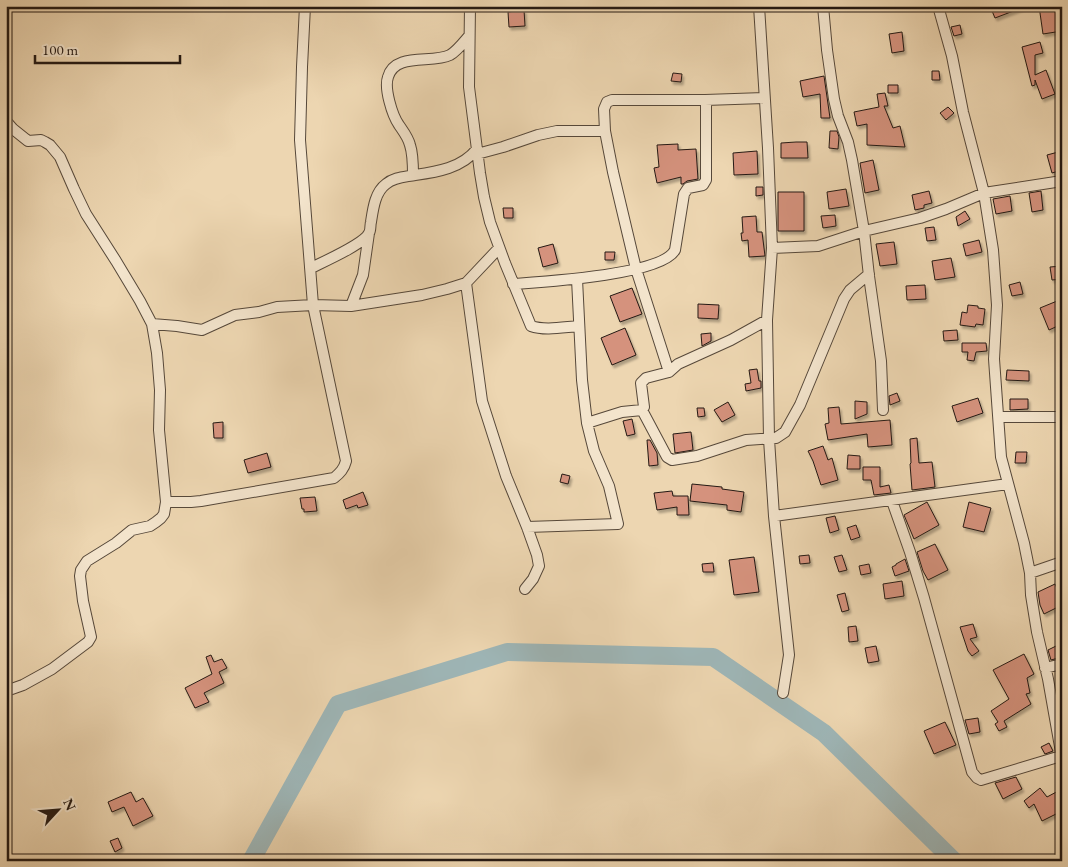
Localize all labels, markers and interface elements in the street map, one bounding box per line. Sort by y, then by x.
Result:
scale bar [35,32,180,64]
text: 100 m [42,40,79,59]
north arrow [32,784,82,834]
text: N [59,795,81,814]

